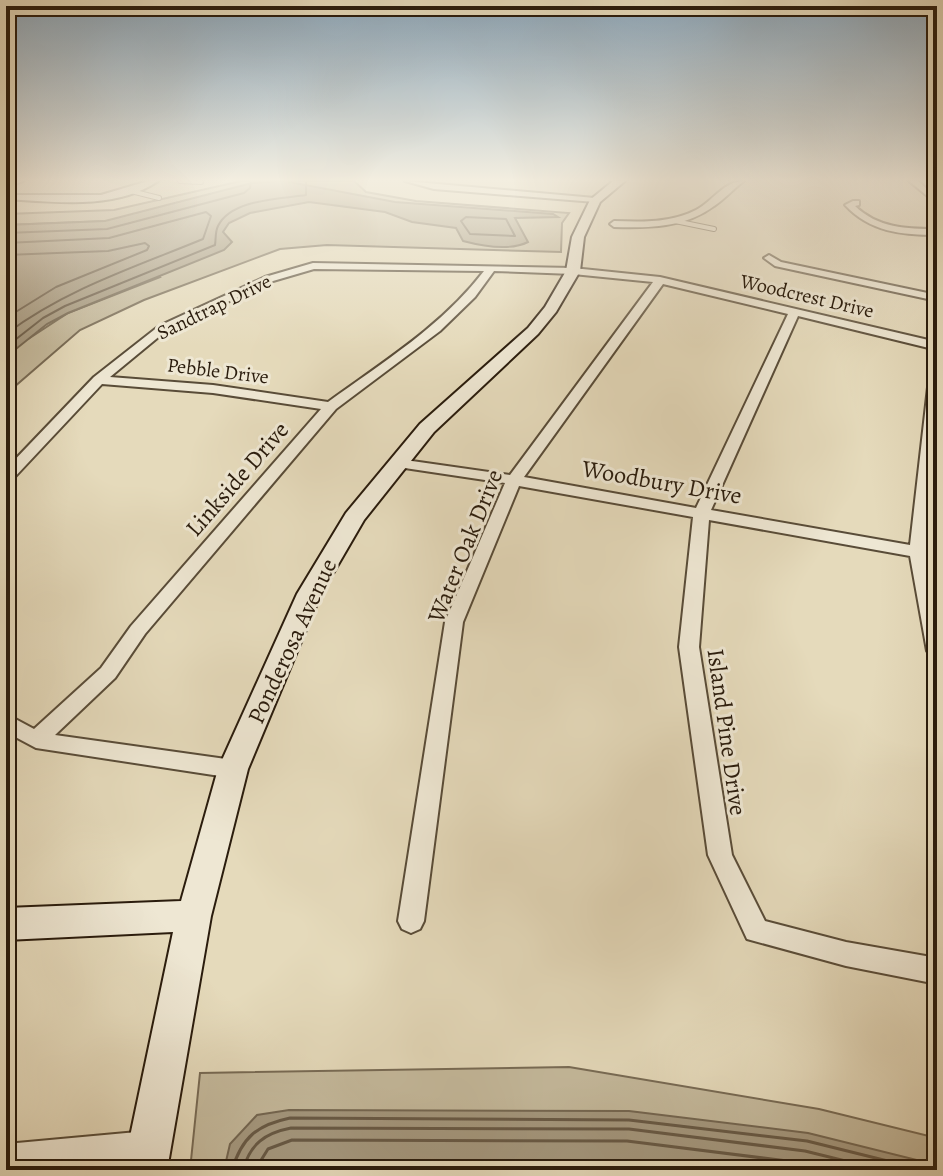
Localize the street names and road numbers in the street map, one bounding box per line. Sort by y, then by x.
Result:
street label: Woodcrest Drive [737,267,876,324]
street label: Sandtrap Drive [152,268,276,346]
street label: Pebble Drive [166,351,270,391]
street label: Linkside Drive [178,415,296,543]
street label: Woodbury Drive [579,452,744,512]
street label: Water Oak Drive [419,465,510,628]
street label: Ponderosa Avenue [240,553,344,729]
street label: Island Pine Drive [699,647,755,817]

